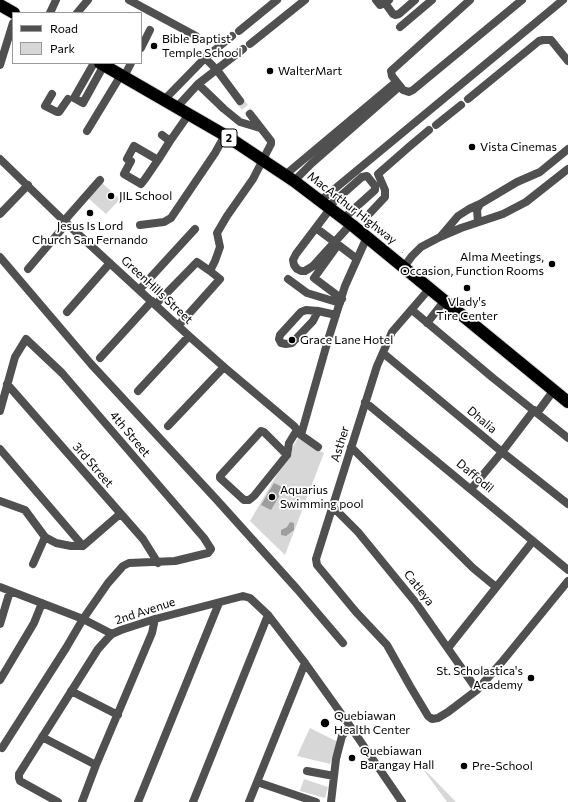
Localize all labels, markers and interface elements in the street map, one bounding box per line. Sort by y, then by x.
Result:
legend [12,12,142,64]
text: Road [50,21,78,35]
place label: Bible Baptist Temple School [162,32,242,60]
text: Park [50,41,75,55]
marker: Bible Baptist Temple School [149,41,159,51]
place label: WalterMart [278,64,342,78]
marker: WalterMart [265,66,275,76]
road number: 2 [221,129,237,147]
place label: Vista Cinemas [480,140,557,154]
marker: Vista Cinemas [467,142,477,152]
street label: MacArthur Highway [304,169,400,247]
place label: JIL School [119,189,172,203]
marker: JIL School [106,191,116,201]
marker: Jesus Is Lord Church San Fernando [85,208,95,218]
place label: Jesus Is Lord Church San Fernando [32,219,148,247]
place label: Alma Meetings, Occasion, Function Rooms [400,250,544,278]
street label: GreenHills Street [118,253,196,327]
marker: Alma Meetings, Occasion, Function Rooms [547,259,557,269]
marker: Vlady's Tire Center [462,283,472,293]
place label: Vlady's Tire Center [436,295,498,323]
place label: Grace Lane Hotel [300,333,393,347]
marker: Grace Lane Hotel [287,335,297,345]
street label: Dhalia [464,403,500,437]
street label: 4th Street [107,408,153,460]
street label: Asther [328,424,352,464]
street label: 3rd Street [70,440,116,490]
street label: Daffodil [453,456,497,496]
place label: Aquarius Swimming pool [280,483,364,511]
marker: Aquarius Swimming pool [267,492,277,502]
street label: Catleya [401,567,437,609]
street label: 2nd Avenue [113,594,177,628]
place label: St. Scholastica's Academy [436,664,523,692]
marker: St. Scholastica's Academy [526,673,536,683]
place label: Quebiawan Health Center [334,709,410,737]
marker: Quebiawan Health Center [319,717,331,729]
place label: Quebiawan Barangay Hall [360,744,434,772]
marker: Quebiawan Barangay Hall [347,753,357,763]
place label: Pre-School [472,759,533,773]
marker: Pre-School [459,761,469,771]

